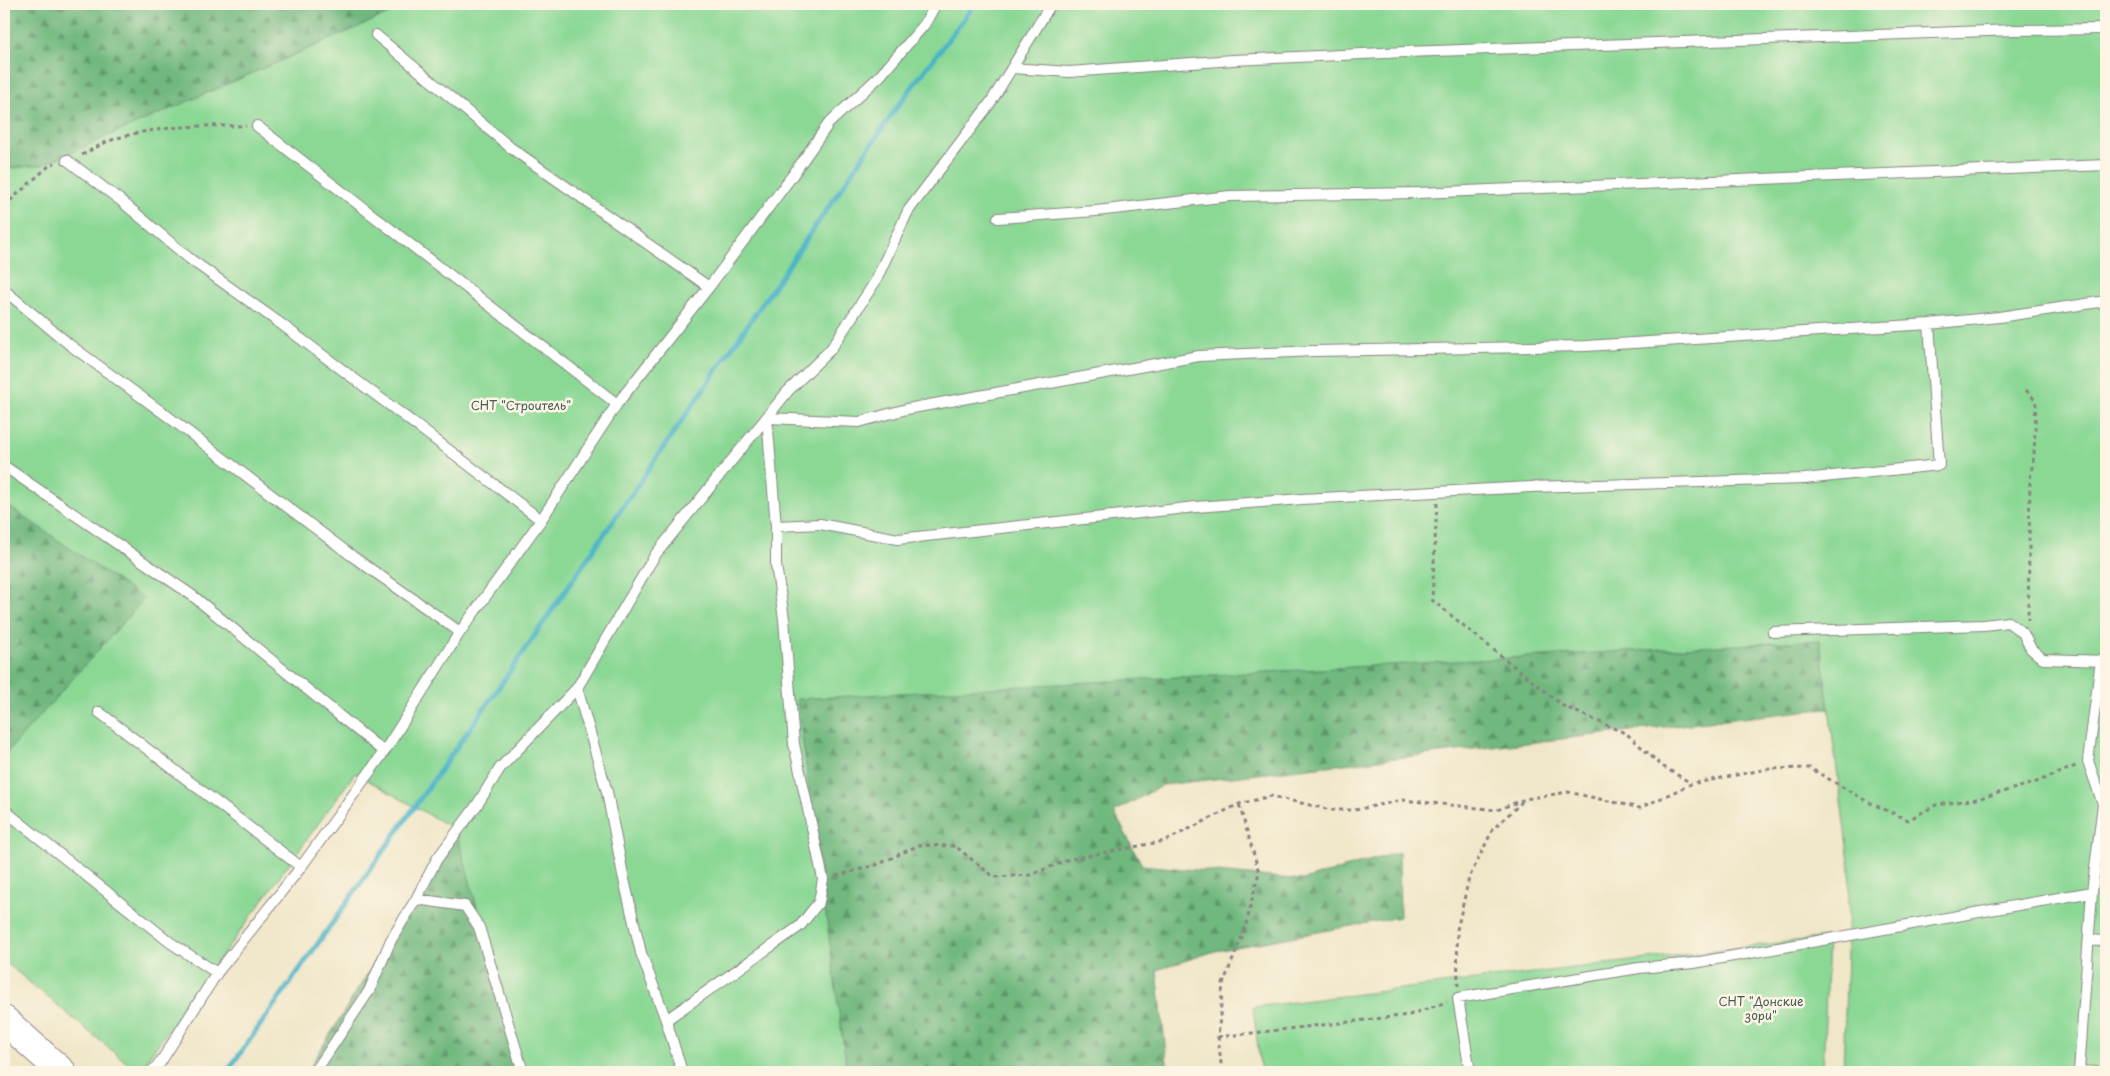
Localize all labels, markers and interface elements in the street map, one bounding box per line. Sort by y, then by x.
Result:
park label: СНТ "Строитель" [471,396,571,414]
park label: СНТ "Донские зори" [1719,992,1803,1024]

